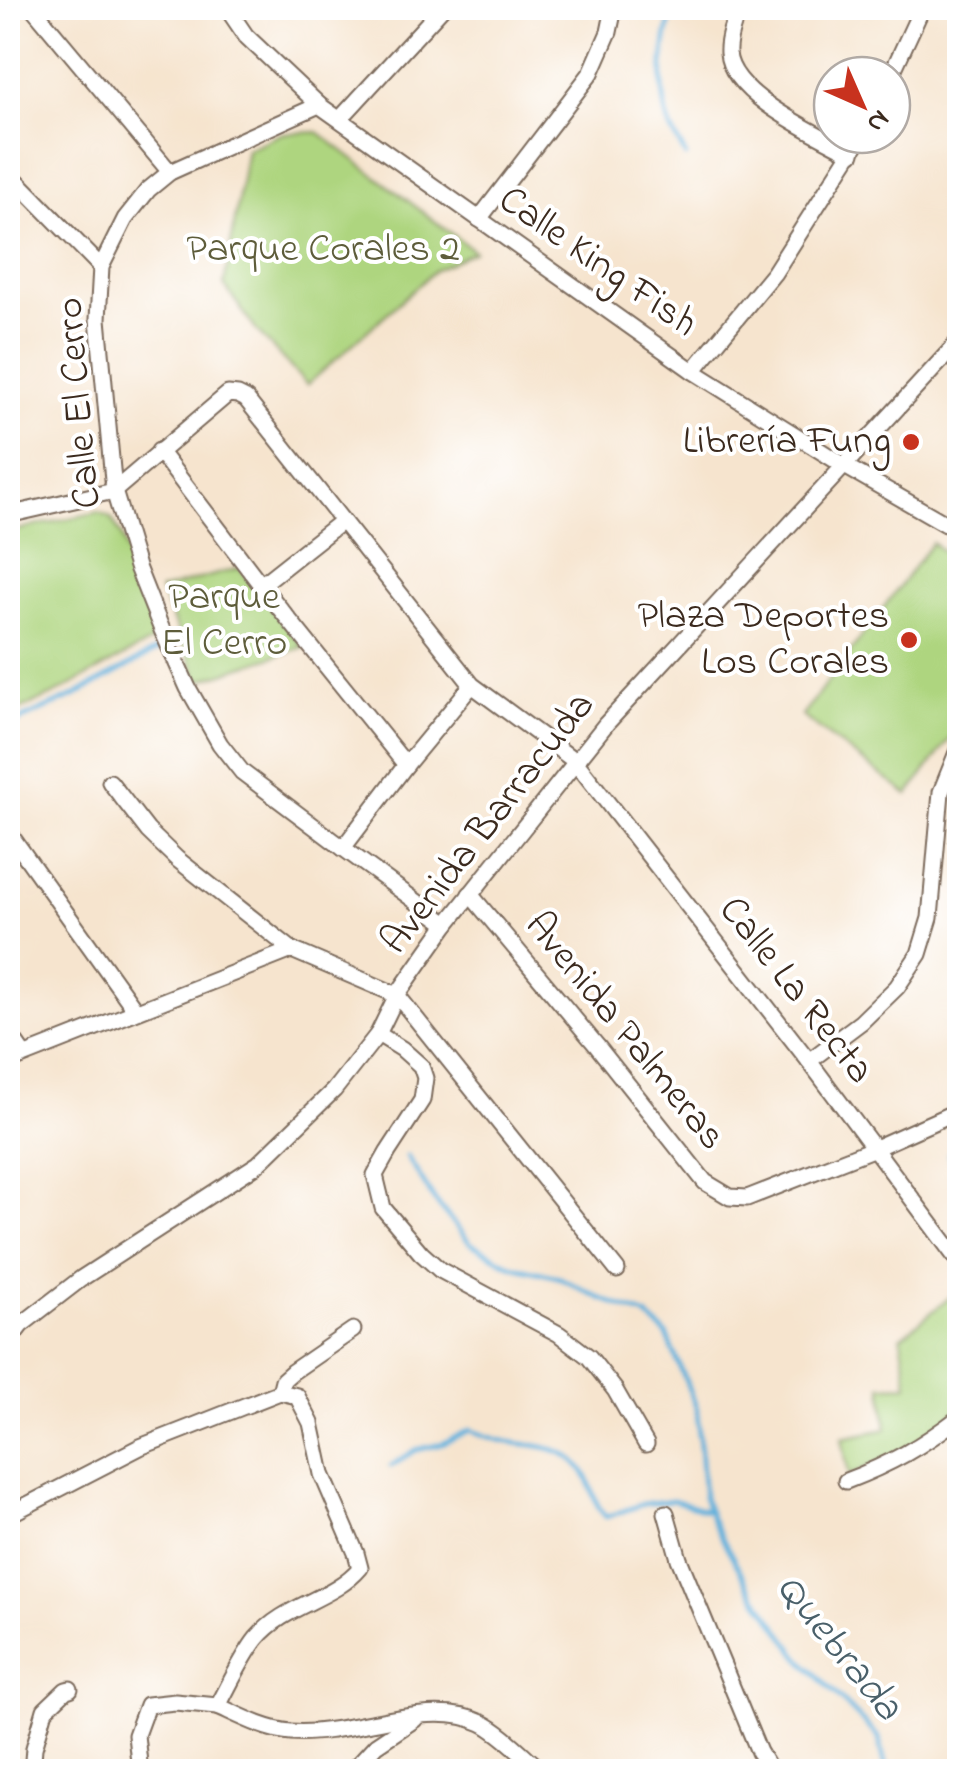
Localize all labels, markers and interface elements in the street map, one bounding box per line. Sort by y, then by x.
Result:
north arrow [812,55,912,155]
text: N [856,99,898,141]
street label: Calle King Fish [485,172,709,354]
park label: Parque Corales 2 [186,221,460,280]
street label: Calle El Cerro [41,295,119,511]
place label: Librería Fung [683,413,891,472]
marker: Librería Fung [900,431,922,453]
park label: Parque El Cerro [161,569,287,674]
place label: Plaza Deportes Los Corales [638,588,889,693]
marker: Plaza Deportes Los Corales [898,629,920,651]
street label: Avenida Barracuda [367,680,611,968]
street label: Calle La Recta [703,885,887,1097]
street label: Avenida Palmeras [509,900,739,1164]
water label: Quebrada [760,1561,917,1736]

